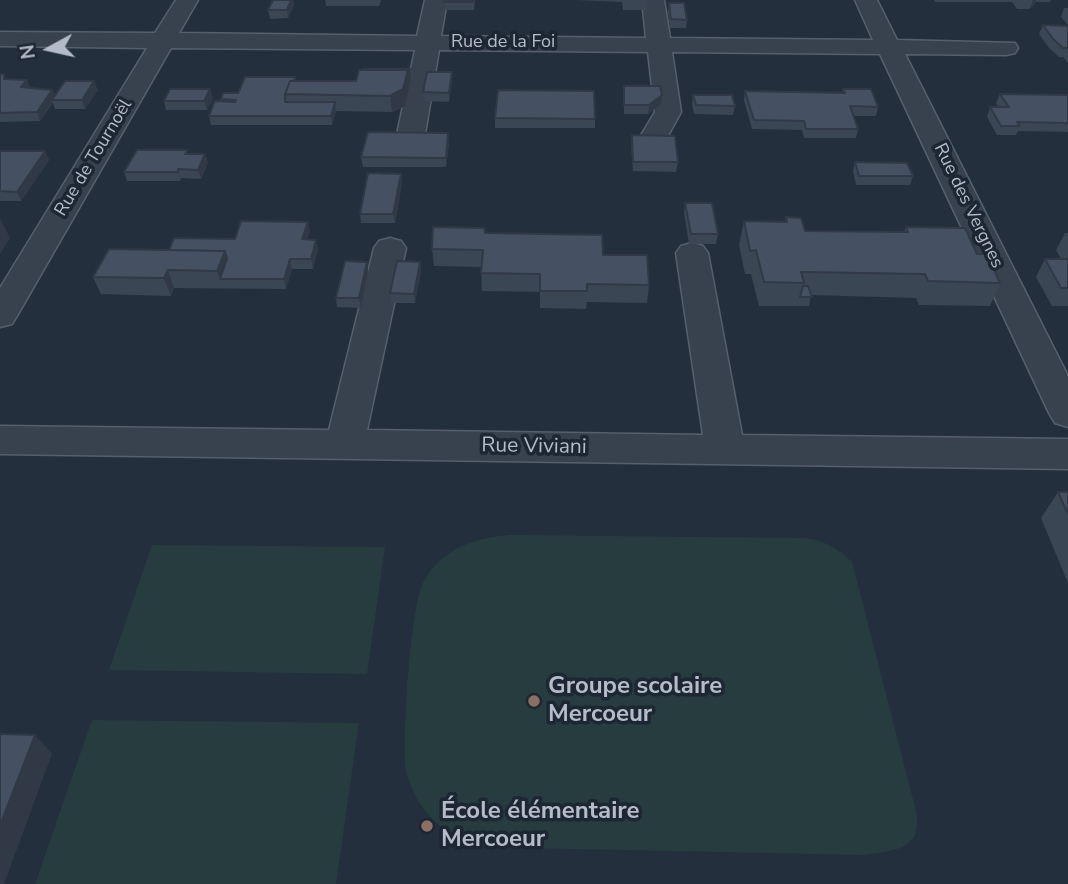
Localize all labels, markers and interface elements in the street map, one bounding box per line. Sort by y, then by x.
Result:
north arrow [14,14,84,84]
street label: Rue de la Foi [451,32,555,54]
text: N [14,43,42,61]
street label: Rue de Tournoël [51,96,137,220]
street label: Rue des Vergnes [928,140,1008,272]
street label: Rue Viviani [481,433,587,461]
place label: Groupe scolaire Mercoeur [548,673,722,729]
marker: Groupe scolaire Mercoeur [526,693,542,709]
place label: École élémentaire Mercoeur [441,798,640,854]
marker: École élémentaire Mercoeur [419,818,435,834]

